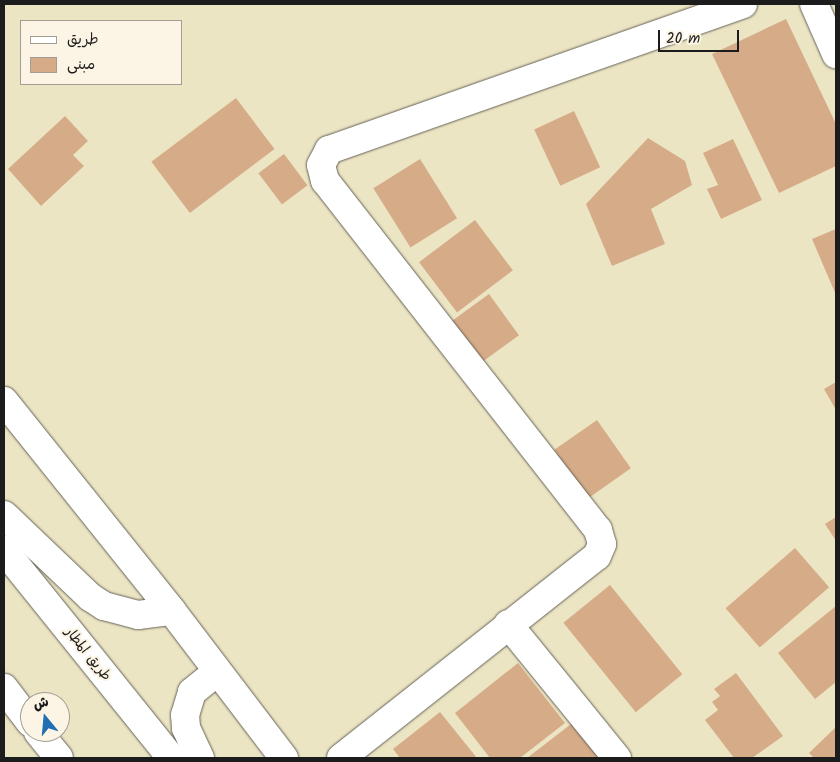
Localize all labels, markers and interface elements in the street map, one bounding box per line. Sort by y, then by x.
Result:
legend [20,20,182,85]
scale bar [660,20,741,52]
text: 20 m [666,27,700,51]
text: طريق [67,28,99,52]
text: مبنى [67,53,95,77]
street label: طريق المطار [61,624,115,684]
text: ش [30,691,51,716]
north arrow [20,692,70,742]

